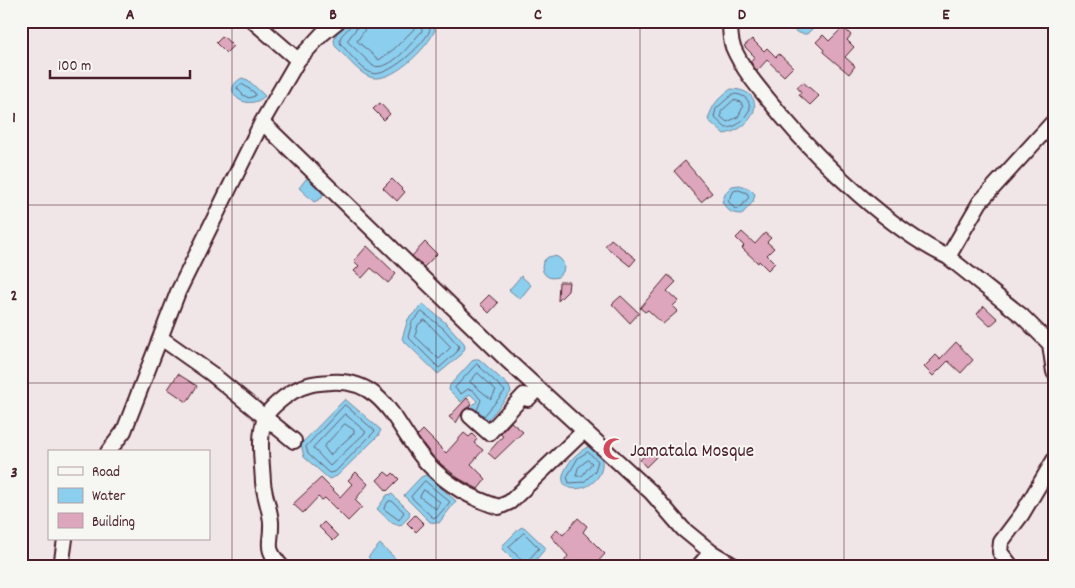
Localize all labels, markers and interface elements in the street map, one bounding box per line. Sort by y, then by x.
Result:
text: A [126,4,135,27]
text: B [329,4,337,27]
text: C [534,4,542,27]
text: D [738,4,747,27]
text: E [942,4,950,27]
scale bar [50,48,190,80]
text: 100 m [58,56,91,78]
text: 1 [12,107,16,130]
text: 2 [11,285,18,308]
mosque icon: Jamatala Mosque [601,436,627,462]
place label: Jamatala Mosque [630,439,754,466]
legend [48,450,210,540]
text: 3 [10,462,18,485]
text: Road [92,462,120,484]
text: Water [92,486,126,508]
text: Building [92,512,135,534]

